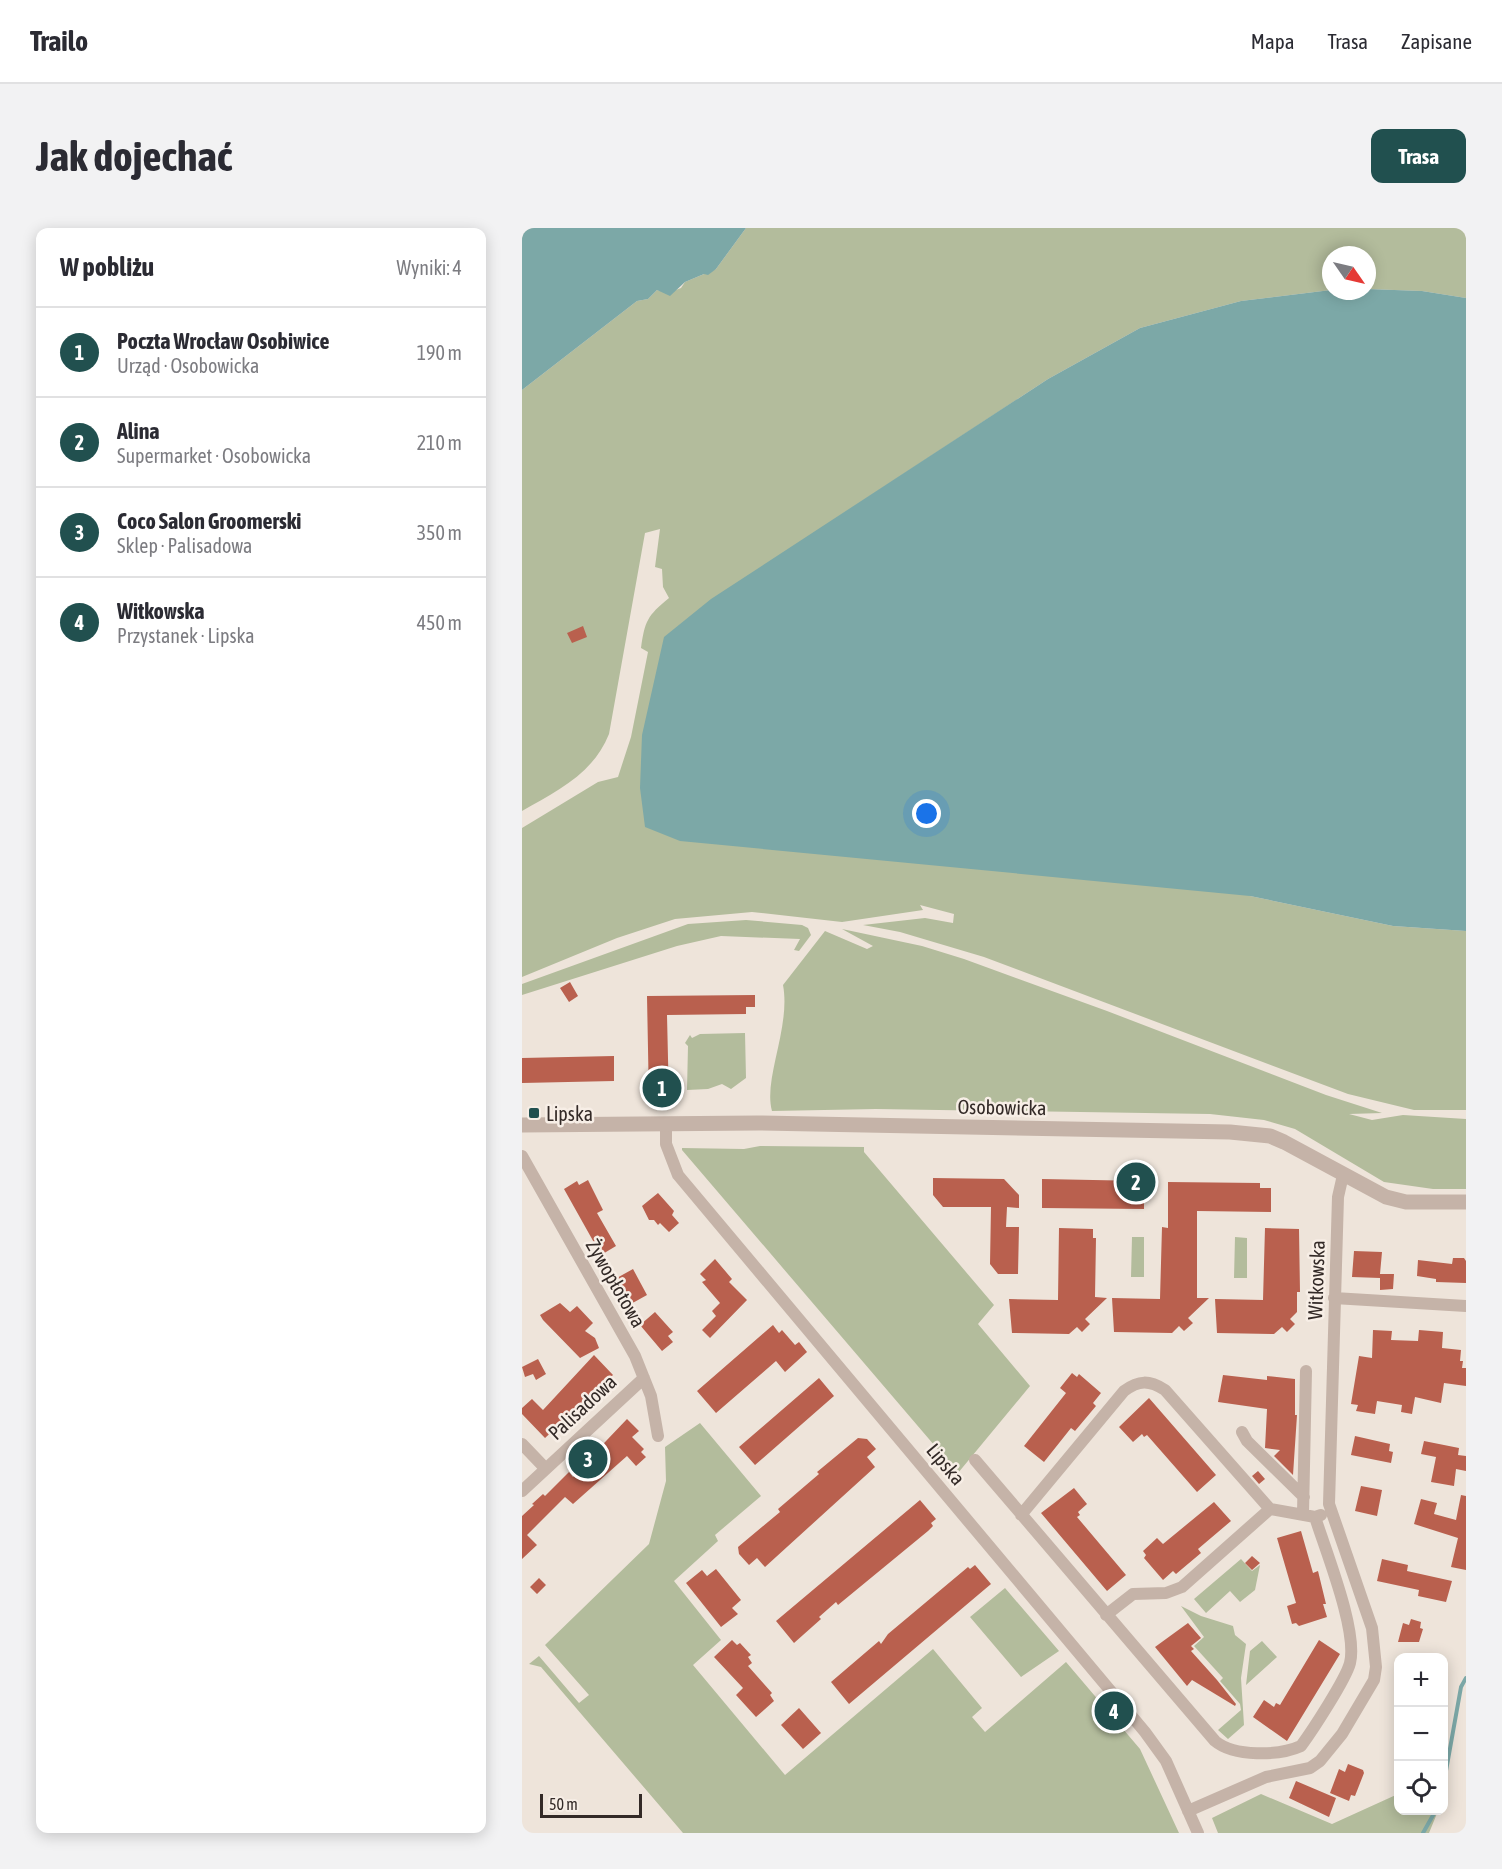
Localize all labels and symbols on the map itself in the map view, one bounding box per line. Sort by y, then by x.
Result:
north arrow [1322,246,1376,300]
your location [912,799,941,828]
pin: 1 [642,1066,682,1110]
street label: Osobowicka [957,1095,1047,1119]
place label: Lipska [546,1102,593,1125]
marker: Lipska [527,1106,541,1120]
pin: 2 [1116,1160,1156,1204]
street label: Żywopłotowa [581,1235,651,1331]
street label: Witkowska [1303,1240,1329,1320]
street label: Palisadowa [543,1370,621,1444]
pin: 3 [568,1436,608,1482]
street label: Lipska [922,1439,970,1489]
pin: 4 [1094,1688,1134,1734]
scale bar [540,1791,642,1818]

